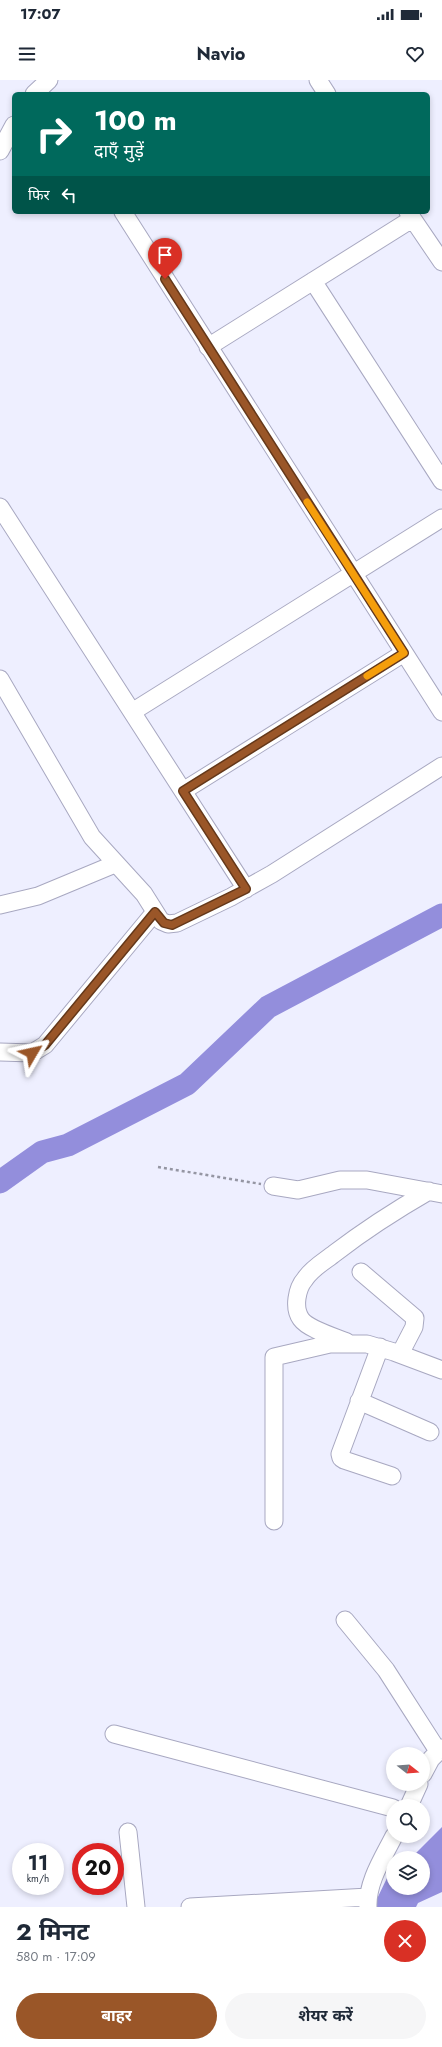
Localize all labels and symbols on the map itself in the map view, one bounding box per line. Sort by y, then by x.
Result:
pin [148,238,182,279]
position arrow [11,1032,53,1074]
north arrow [386,1747,430,1791]
speed limit sign: 20 [72,1843,124,1895]

